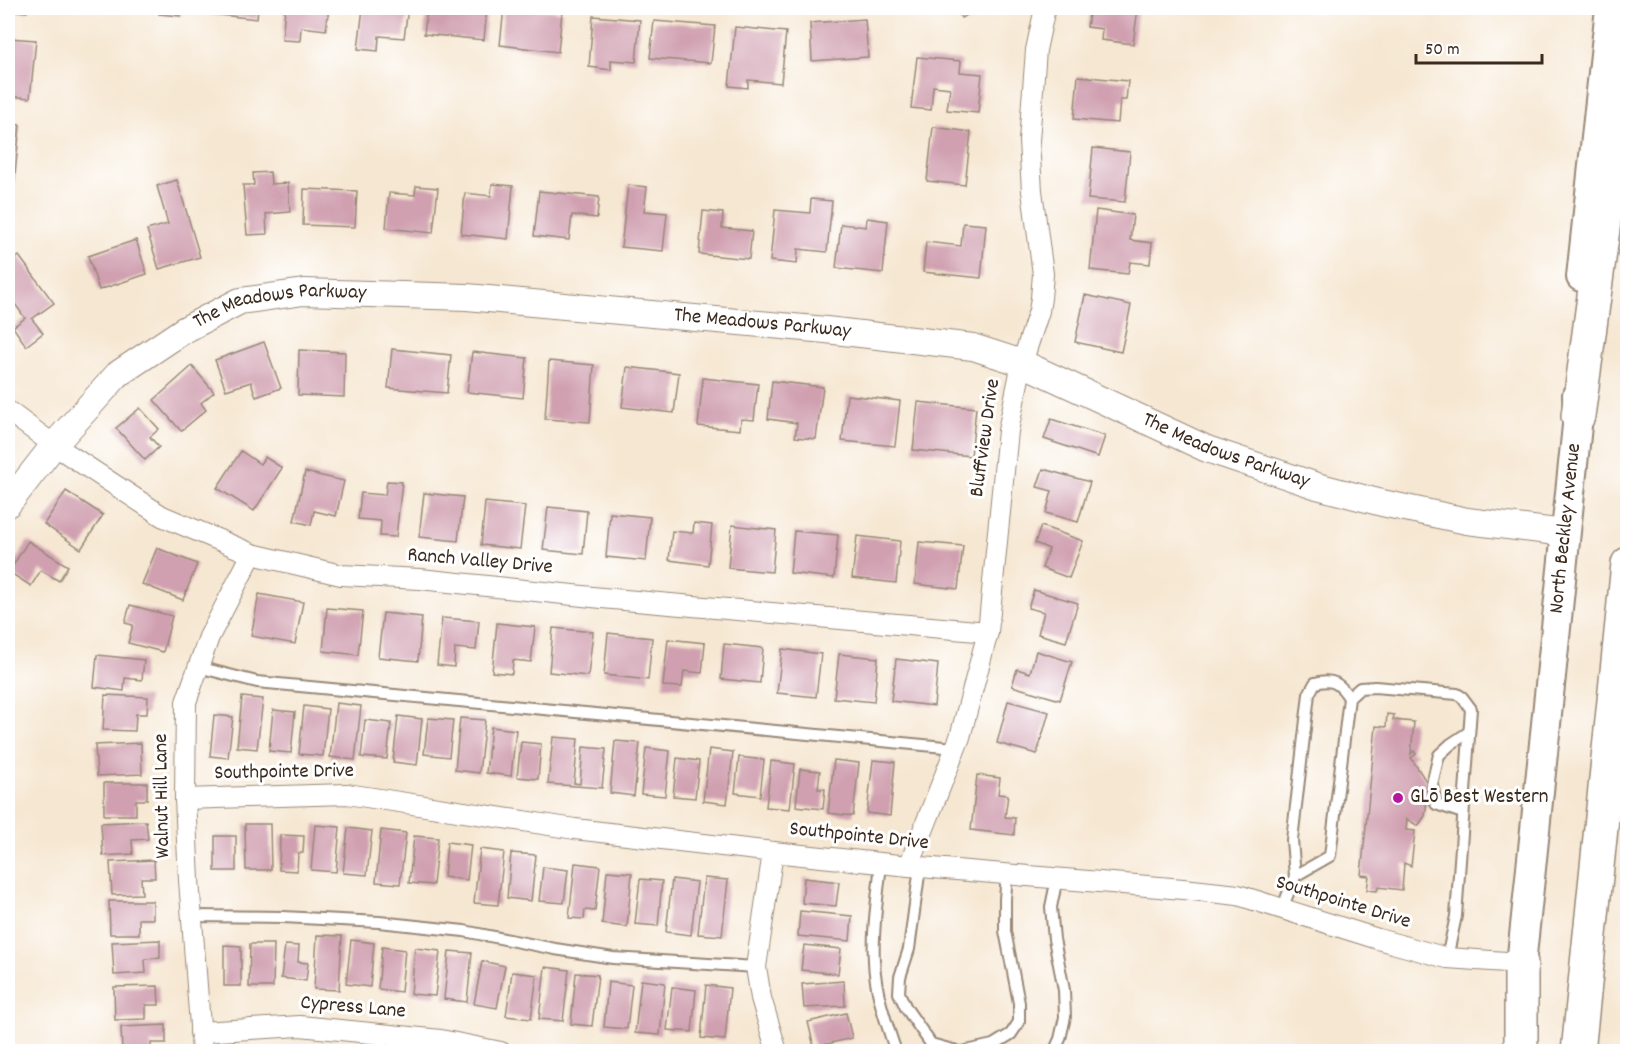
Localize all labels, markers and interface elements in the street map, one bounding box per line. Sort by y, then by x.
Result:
scale bar [1416,27,1542,65]
text: 50 m [1425,38,1460,63]
street label: The Meadows Parkway [188,277,367,338]
street label: The Meadows Parkway [672,301,853,348]
street label: Bluffview Drive [963,377,1009,499]
street label: The Meadows Parkway [1137,406,1314,498]
street label: North Beckley Avenue [1543,442,1590,615]
street label: Ranch Valley Drive [406,541,554,583]
street label: Walnut Hill Lane [147,733,179,859]
street label: Southpointe Drive [214,757,354,789]
place label: GLō Best Western [1410,783,1549,813]
marker: GLō Best Western [1391,791,1405,805]
street label: Southpointe Drive [788,815,930,859]
street label: Southpointe Drive [1272,868,1414,938]
street label: Cypress Lane [299,988,407,1028]

